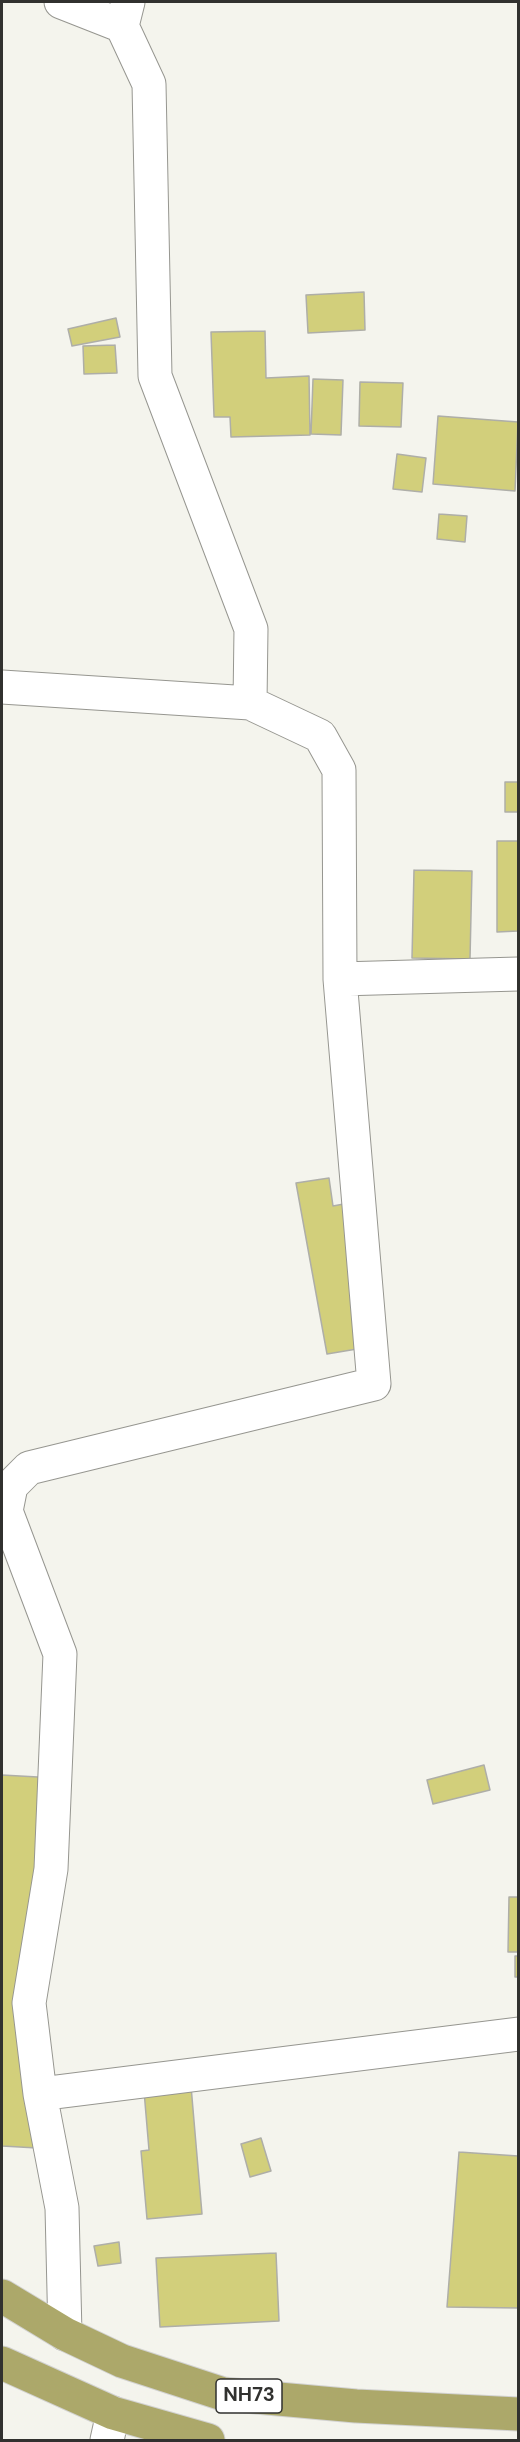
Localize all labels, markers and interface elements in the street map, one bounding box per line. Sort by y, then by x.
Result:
road number: NH73 [216,2379,282,2413]

